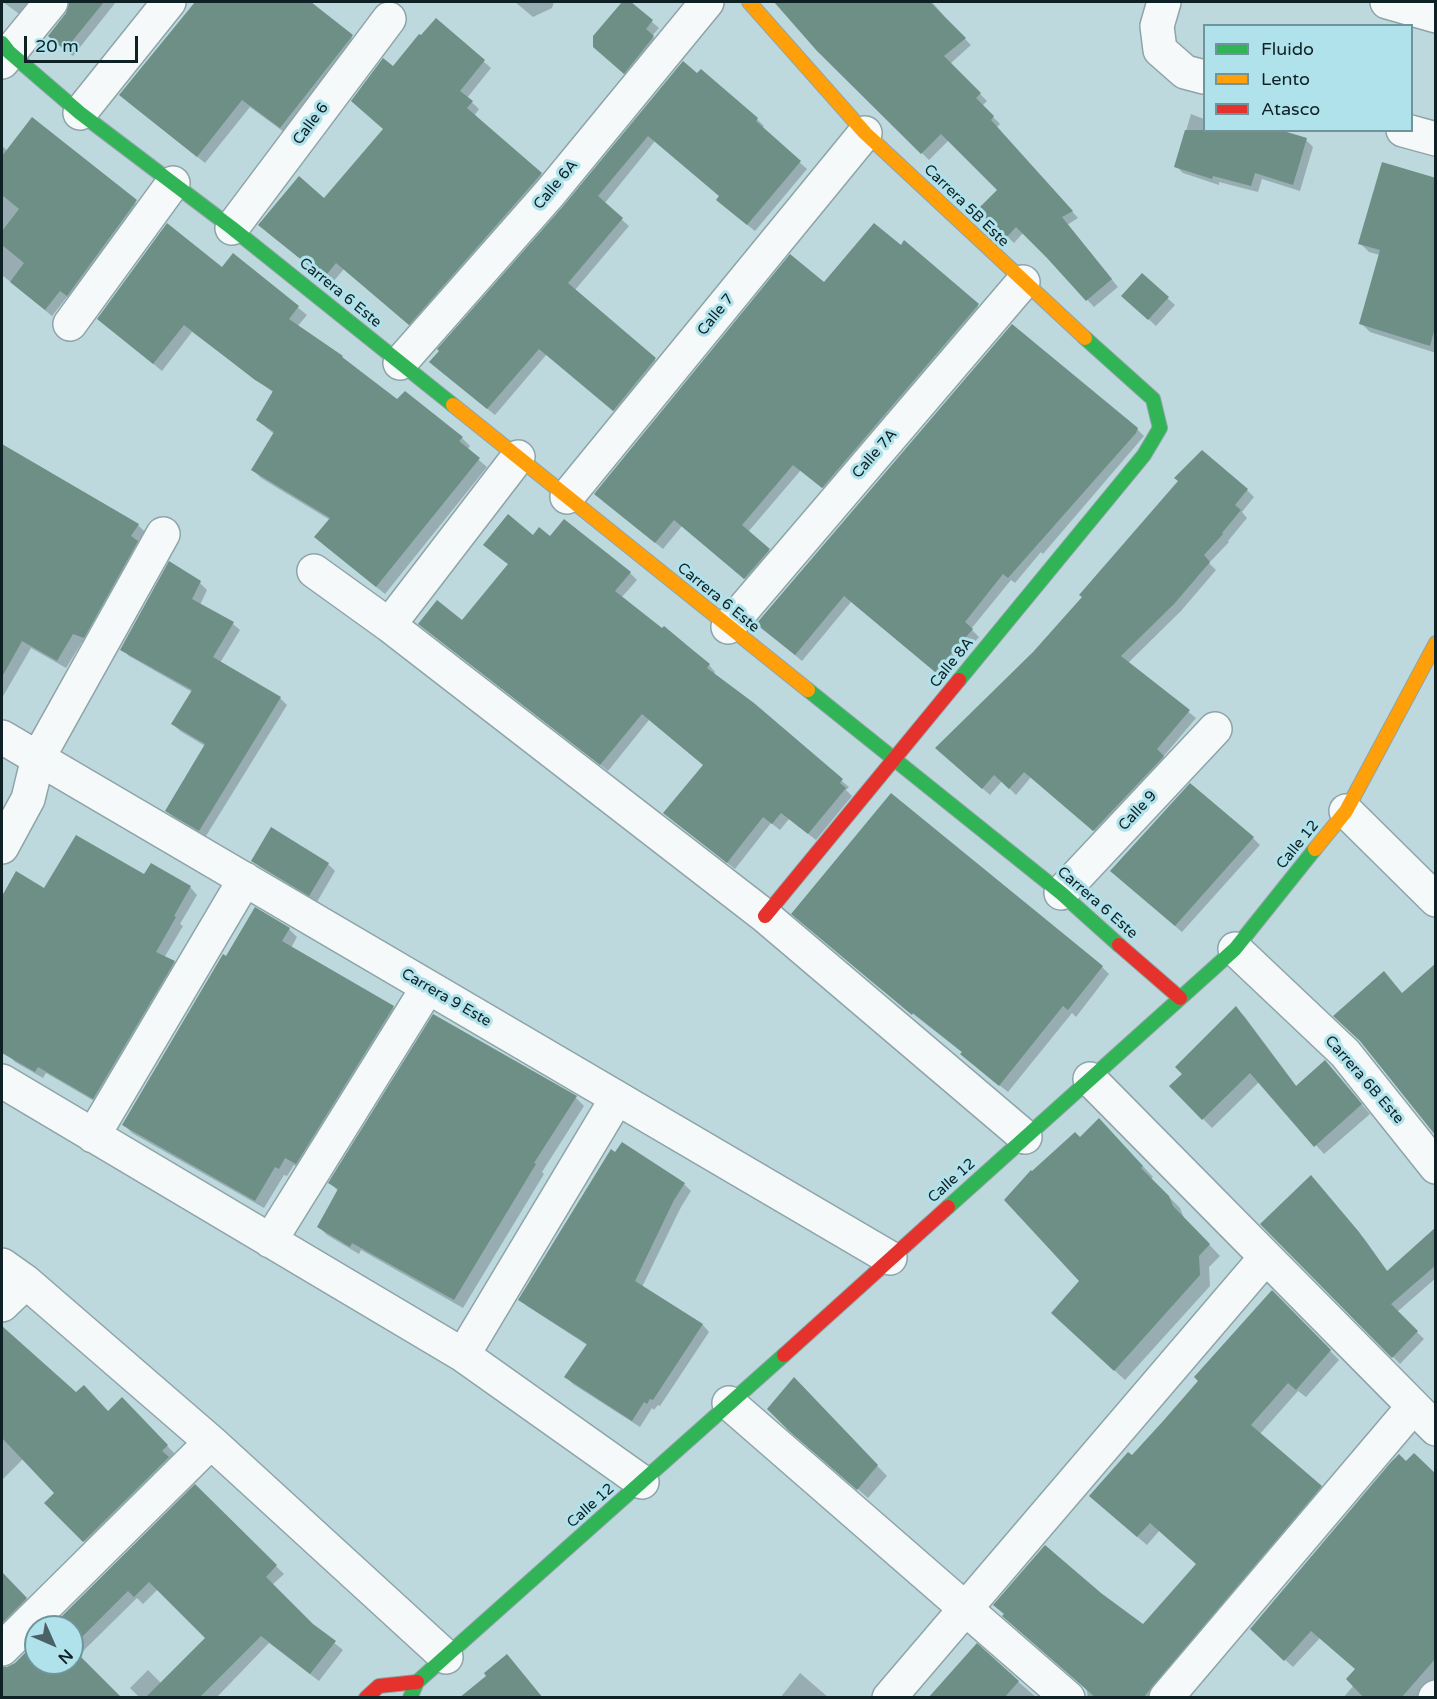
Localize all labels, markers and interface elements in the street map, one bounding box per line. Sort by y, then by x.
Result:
scale bar [27,24,141,62]
legend [1203,24,1413,132]
text: 20 m [35,35,79,57]
text: Fluido [1261,38,1314,60]
text: Lento [1261,68,1310,90]
text: Atasco [1261,98,1320,120]
street label: Calle 6 [289,99,333,149]
street label: Calle 6A [530,156,582,214]
street label: Carrera 5B Este [920,161,1012,251]
street label: Carrera 6 Este [295,254,385,332]
street label: Calle 7 [694,291,738,339]
street label: Calle 7A [849,426,901,482]
street label: Carrera 6 Este [673,559,763,637]
street label: Calle 8A [926,634,978,692]
street label: Calle 9 [1115,787,1161,835]
street label: Calle 12 [1273,817,1323,873]
street label: Carrera 6 Este [1053,863,1141,943]
street label: Carrera 9 Este [398,965,494,1031]
street label: Carrera 6B Este [1321,1032,1407,1128]
street label: Calle 12 [925,1155,979,1207]
street label: Calle 12 [564,1480,618,1532]
north arrow [24,1615,84,1675]
text: N [54,1645,77,1668]

